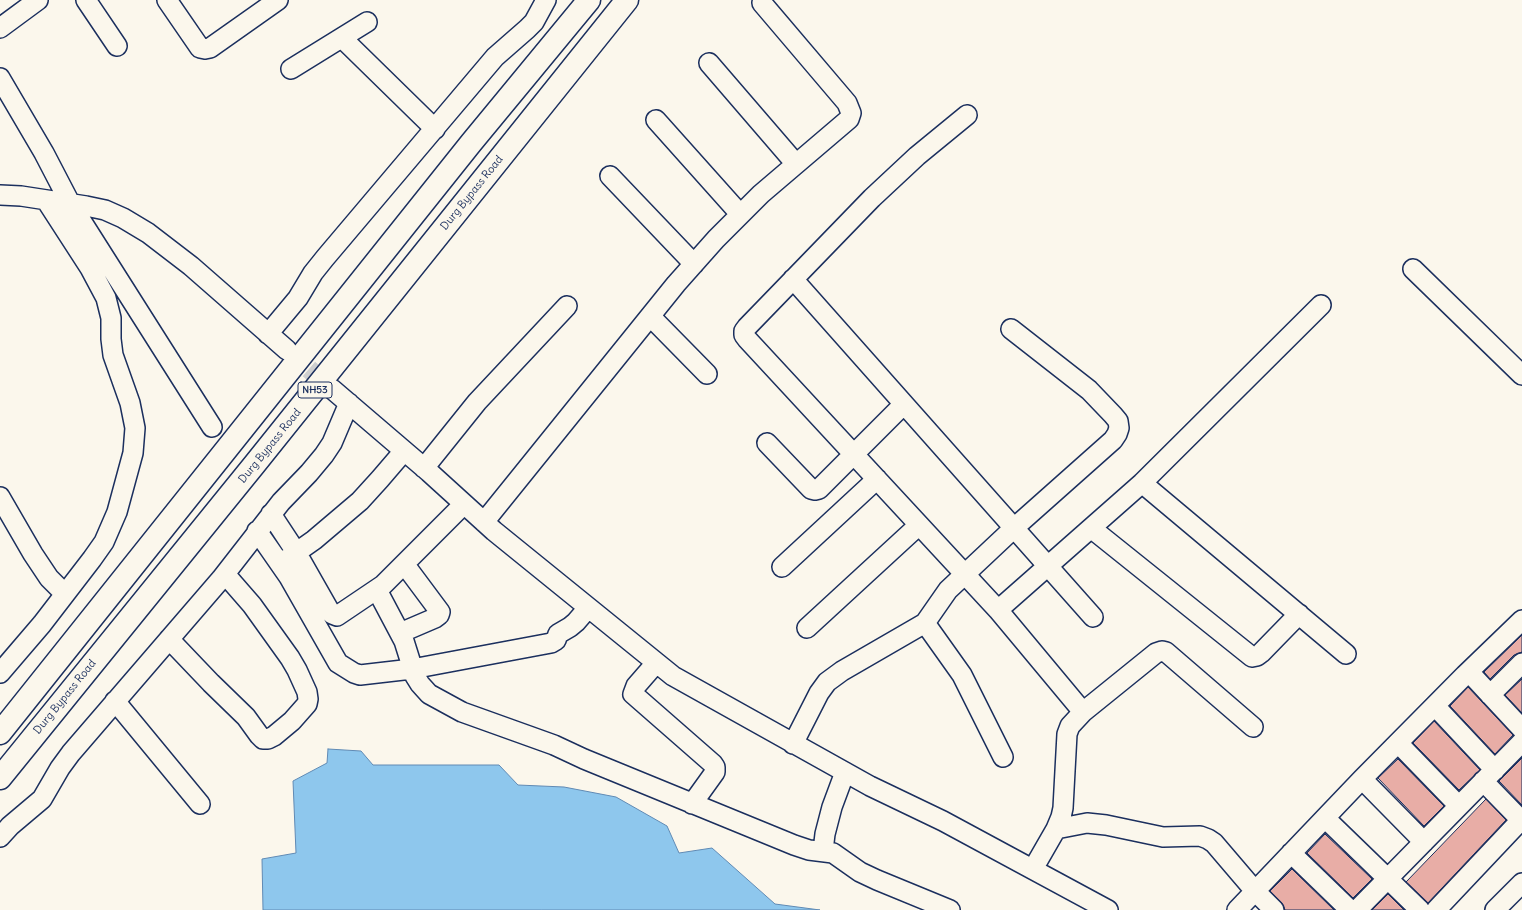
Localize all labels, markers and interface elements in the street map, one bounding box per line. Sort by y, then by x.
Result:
street label: Durg Bypass Road [438,153,506,233]
road number: NH53 [298,382,332,398]
street label: Durg Bypass Road [236,406,304,486]
street label: Durg Bypass Road [31,657,99,737]

